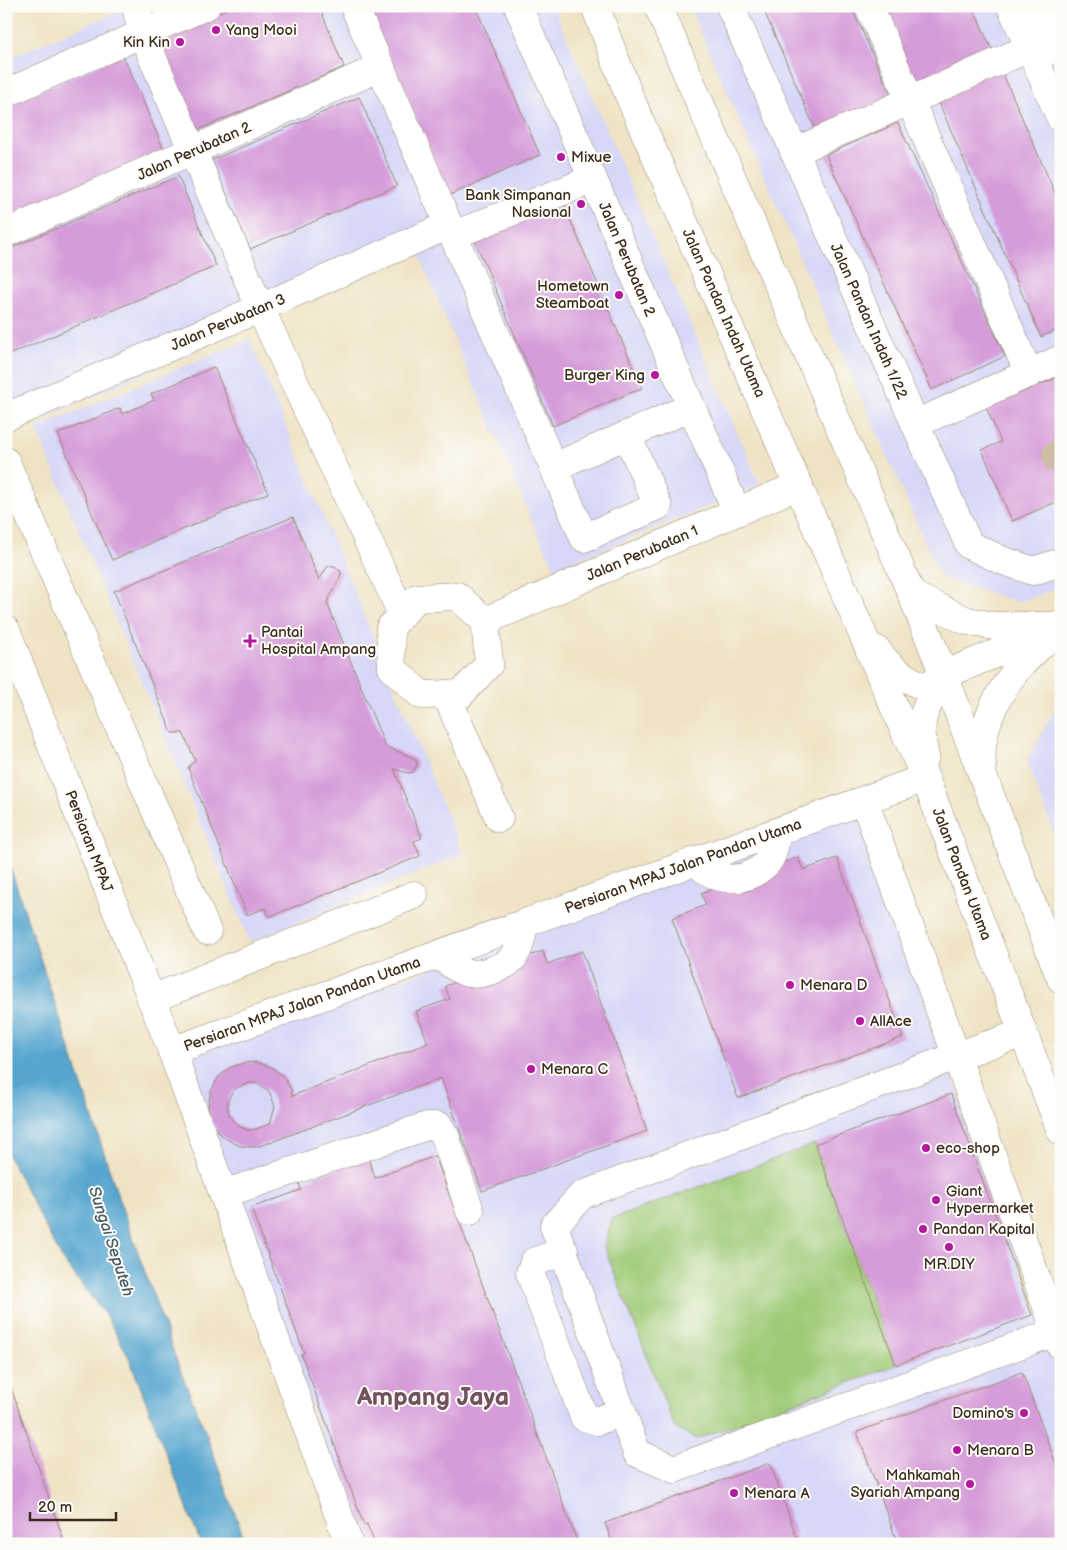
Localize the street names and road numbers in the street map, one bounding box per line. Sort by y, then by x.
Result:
street label: Jalan Perubatan 2 [134,118,254,185]
street label: Jalan Perubatan 2 [594,199,659,320]
street label: Jalan Pandan Indah Utama [678,226,769,401]
street label: Jalan Pandan Indah 1/22 [826,240,912,402]
street label: Jalan Perubatan 3 [168,290,289,355]
street label: Jalan Perubatan 1 [583,521,701,586]
street label: Persiaran MPAJ [60,788,117,896]
street label: Jalan Pandan Utama [928,805,996,943]
street label: Persiaran MPAJ Jalan Pandan Utama [562,815,804,918]
street label: Persiaran MPAJ Jalan Pandan Utama [181,953,423,1056]

